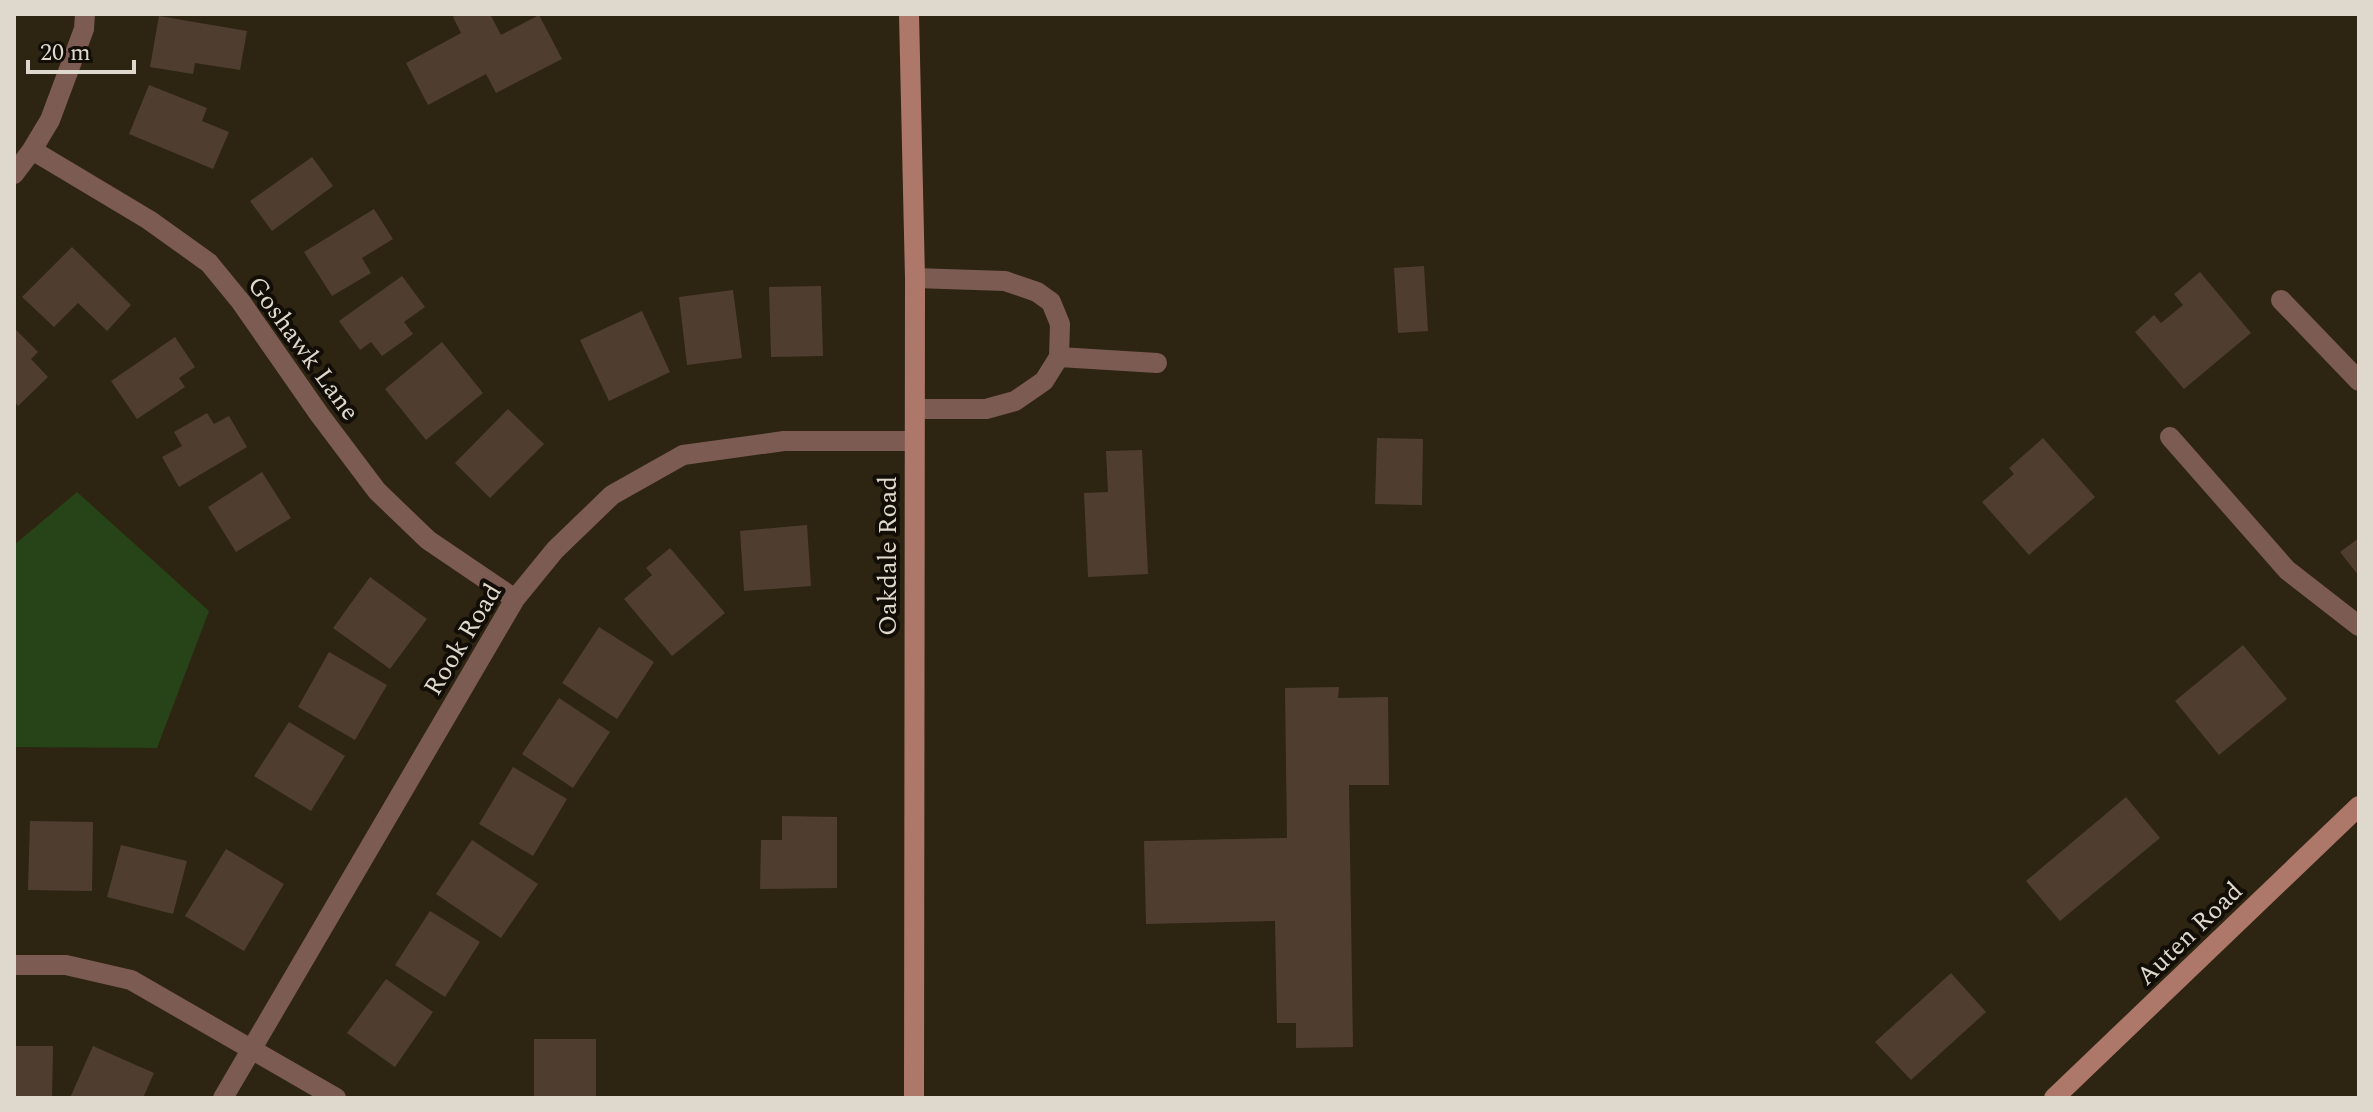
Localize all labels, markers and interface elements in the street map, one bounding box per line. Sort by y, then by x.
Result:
scale bar [28,24,134,74]
text: 20 m [40,35,91,71]
street label: Goshawk Lane [237,268,369,429]
street label: Oakdale Road [868,476,908,636]
street label: Rook Road [414,576,512,703]
street label: Auten Road [2127,872,2252,995]

